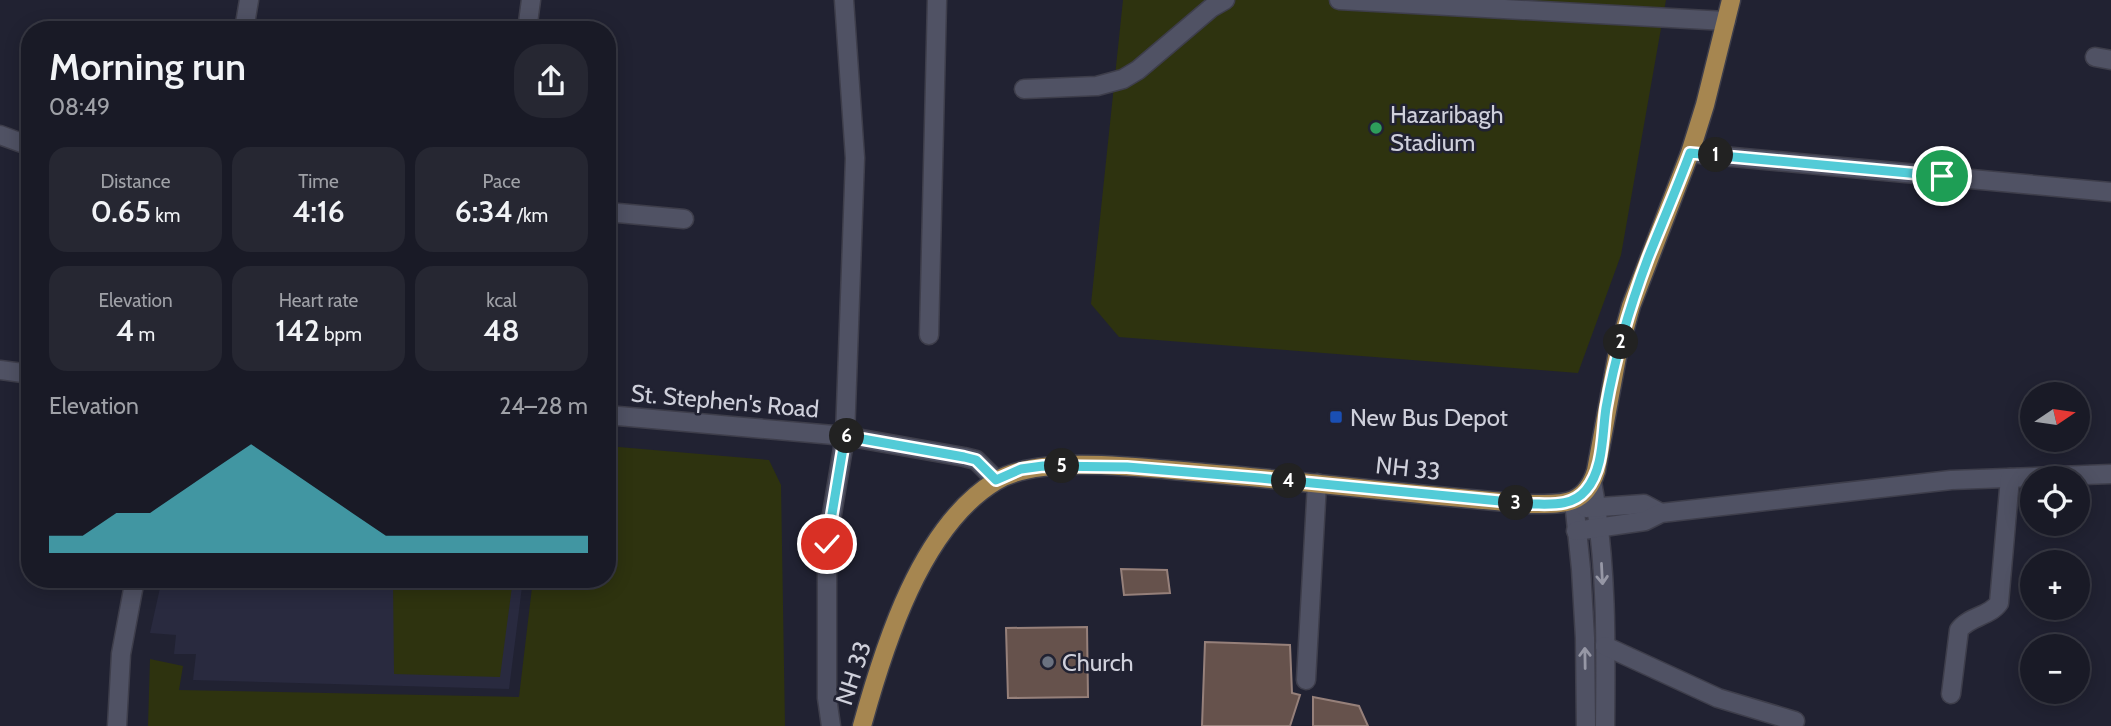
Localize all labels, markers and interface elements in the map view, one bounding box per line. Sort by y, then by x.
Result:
text: Morning run [49,43,246,90]
button: share [514,44,588,118]
text: 08:49 [49,93,110,121]
place label: Hazaribagh Stadium [1390,100,1504,157]
marker: Hazaribagh Stadium [1368,120,1384,136]
pin: 1 [1698,138,1734,172]
text: 1 [1712,143,1719,166]
pin [1912,146,1972,206]
icon: arrive [1923,157,1961,195]
text: Distance [101,170,170,193]
text: Time [298,170,339,193]
text: Pace [483,170,520,193]
text: 0.65 [91,193,151,230]
text: 4:16 [292,193,345,230]
text: 6:34 [455,193,513,230]
text: km [151,204,180,227]
text: /km [513,204,548,227]
text: Elevation [98,289,173,312]
text: Heart rate [279,289,358,312]
text: kcal [486,289,517,312]
text: 4 [116,312,134,349]
text: 142 [275,312,320,349]
text: 48 [483,312,520,349]
text: m [134,323,155,346]
text: bpm [320,323,362,346]
pin: 2 [1604,324,1638,360]
text: 2 [1615,330,1626,353]
street label: St. Stephen's Road [630,378,820,424]
north arrow [2020,382,2090,452]
map controls [2020,382,2090,704]
text: Elevation [49,392,139,420]
text: 24–28 m [499,392,588,420]
place label: New Bus Depot [1350,403,1508,432]
marker: New Bus Depot [1328,409,1344,425]
pin: 6 [830,418,864,453]
text: 6 [841,424,852,447]
pin: 5 [1044,448,1080,484]
street label: NH 33 [1374,450,1442,486]
text: 5 [1056,454,1067,477]
pin: 4 [1272,463,1306,498]
button: locate [2020,466,2090,536]
text: 4 [1283,469,1294,492]
pin: 3 [1498,486,1534,520]
text: 3 [1510,491,1521,514]
pin [797,514,857,574]
icon: check [808,525,846,563]
button: + [2020,550,2090,620]
one-way arrow [1596,562,1609,585]
button: − [2020,634,2090,704]
street label: NH 33 [829,638,877,708]
one-way arrow [1578,647,1592,670]
place label: Church [1062,648,1134,677]
marker: Church [1040,654,1056,670]

